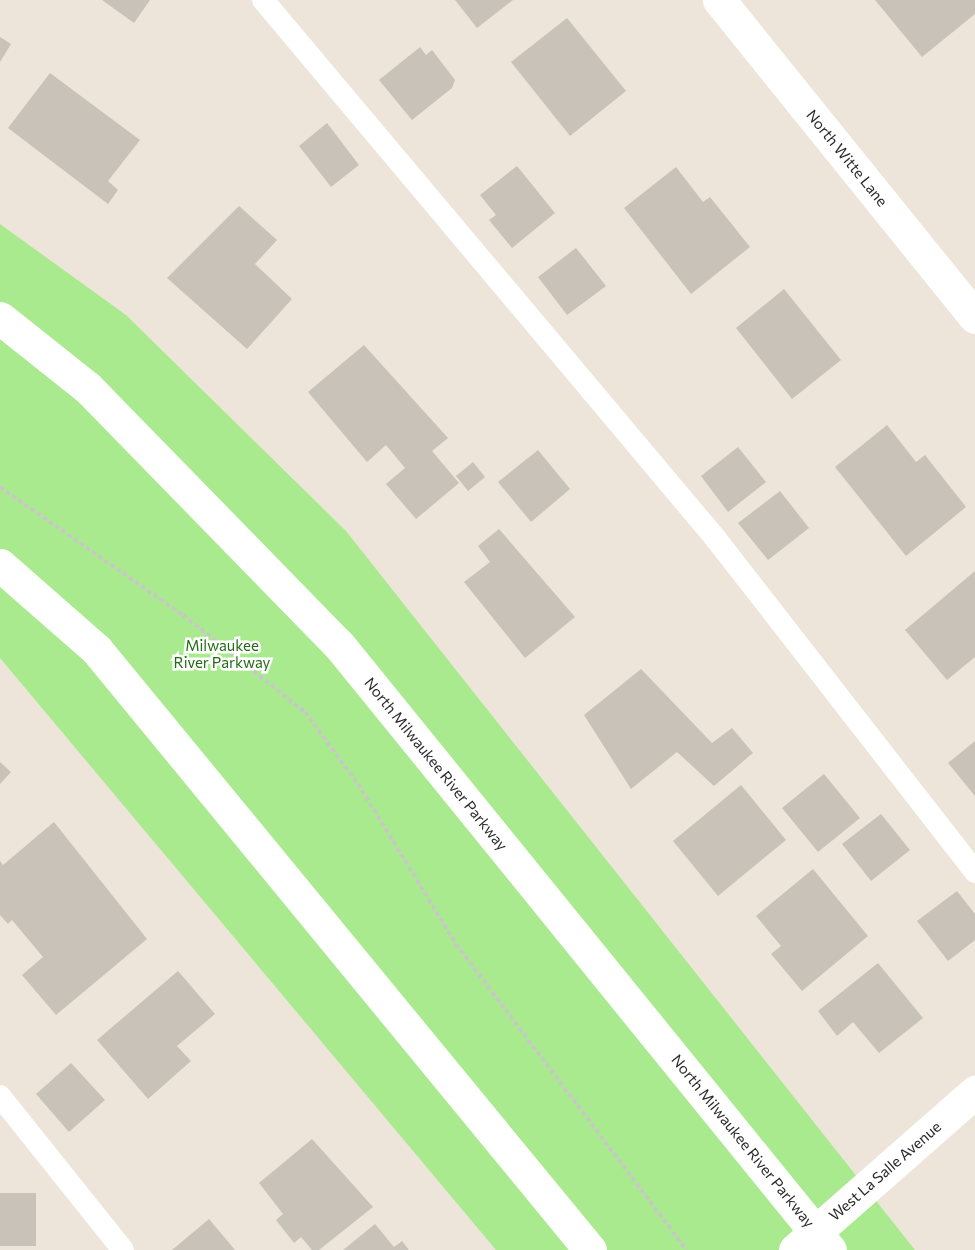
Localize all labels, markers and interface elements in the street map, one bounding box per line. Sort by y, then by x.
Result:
street label: North Witte Lane [803,106,891,210]
park label: Milwaukee River Parkway [174,636,270,671]
street label: North Milwaukee River Parkway [361,674,511,854]
street label: North Milwaukee River Parkway [668,1051,818,1231]
street label: West La Salle Avenue [825,1118,945,1224]

